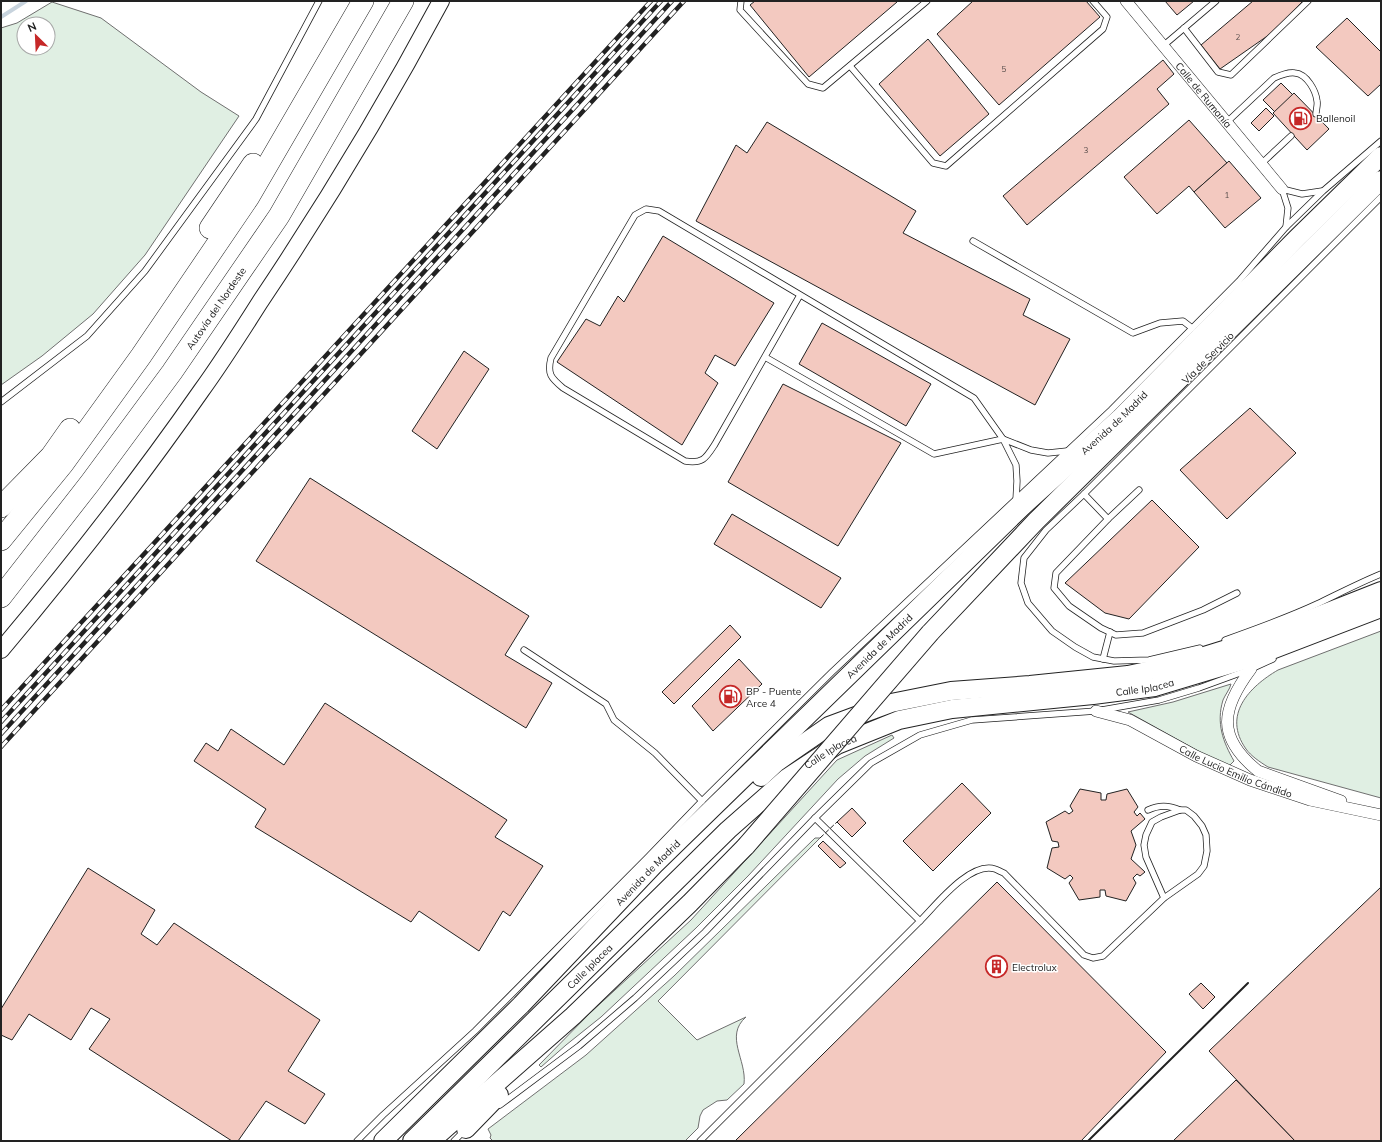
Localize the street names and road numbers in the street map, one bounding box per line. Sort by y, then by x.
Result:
street label: Calle de Rumanía [1173,59,1235,130]
street label: Autovía del Nordeste [183,264,249,352]
street label: Vía de Servicio [1179,329,1237,387]
street label: Avenida de Madrid [1078,388,1150,457]
street label: Avenida de Madrid [843,611,915,681]
street label: Calle Iplacea [1115,675,1175,699]
street label: Calle Iplacea [801,731,858,772]
street label: Calle Lucio Emilio Cándido [1177,742,1294,800]
street label: Avenida de Madrid [612,837,683,908]
street label: Calle Iplacea [564,941,615,992]

